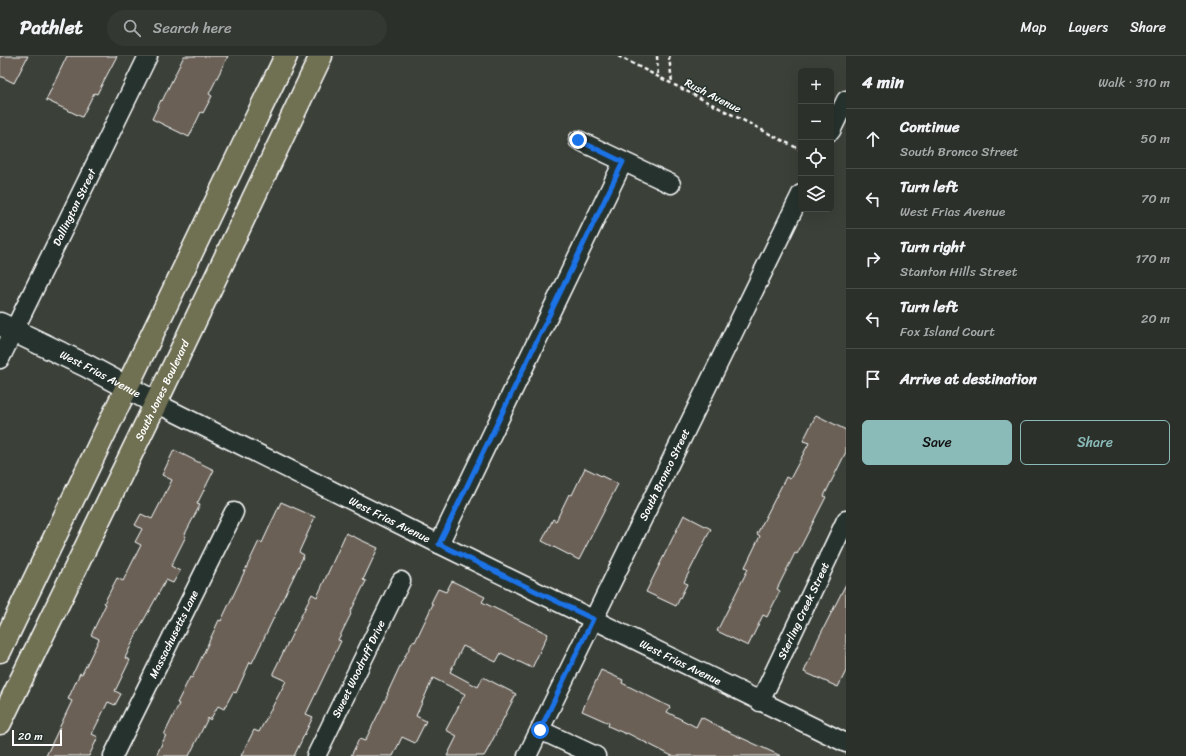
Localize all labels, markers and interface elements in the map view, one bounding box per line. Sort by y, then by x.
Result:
search box [107,10,387,46]
text: Pathlet [20,11,83,44]
text: Search here [153,15,232,41]
text: Map [1021,15,1046,40]
text: Layers [1068,15,1108,40]
text: Share [1130,15,1166,40]
icon: search [121,17,143,39]
text: 4 min [862,67,904,97]
map controls [798,68,834,212]
button: + [798,68,834,104]
text: Walk · 310 m [1098,71,1170,94]
street label: Rush Avenue [681,74,745,119]
button: − [798,104,834,140]
text: Continue [900,114,960,140]
text: 50 m [1140,127,1170,150]
icon: ahead [862,128,884,150]
route end [569,131,587,149]
button: locate [798,140,834,176]
text: South Bronco Street [900,140,1019,163]
street label: Dallington Street [47,165,101,249]
text: Turn left [900,174,958,200]
button: layers [798,176,834,212]
text: 70 m [1141,187,1170,210]
icon: left [862,188,884,210]
text: West Frias Avenue [900,200,1005,223]
text: Turn right [900,234,965,260]
text: 170 m [1135,247,1170,270]
icon: right [862,248,884,270]
text: Stanton Hills Street [900,260,1017,283]
text: Turn left [900,294,958,320]
text: 20 m [1141,307,1170,330]
icon: left [862,308,884,330]
text: Fox Island Court [900,320,995,343]
street label: South Jones Boulevard [129,335,195,444]
street label: West Frias Avenue [57,345,145,403]
text: Arrive at destination [900,366,1037,392]
icon: arrive [862,368,884,390]
button: Save [862,420,1012,465]
button: Share [1020,420,1170,465]
street label: South Bronco Street [634,425,695,524]
street label: West Frias Avenue [345,491,434,548]
street label: Sterling Creek Street [772,559,834,662]
street label: Massachusetts Lane [143,586,204,682]
street label: Sweet Woodruff Drive [326,616,390,721]
street label: West Frias Avenue [636,634,725,690]
route start [531,721,549,739]
text: 20 m [18,727,43,746]
scale bar [12,728,62,747]

